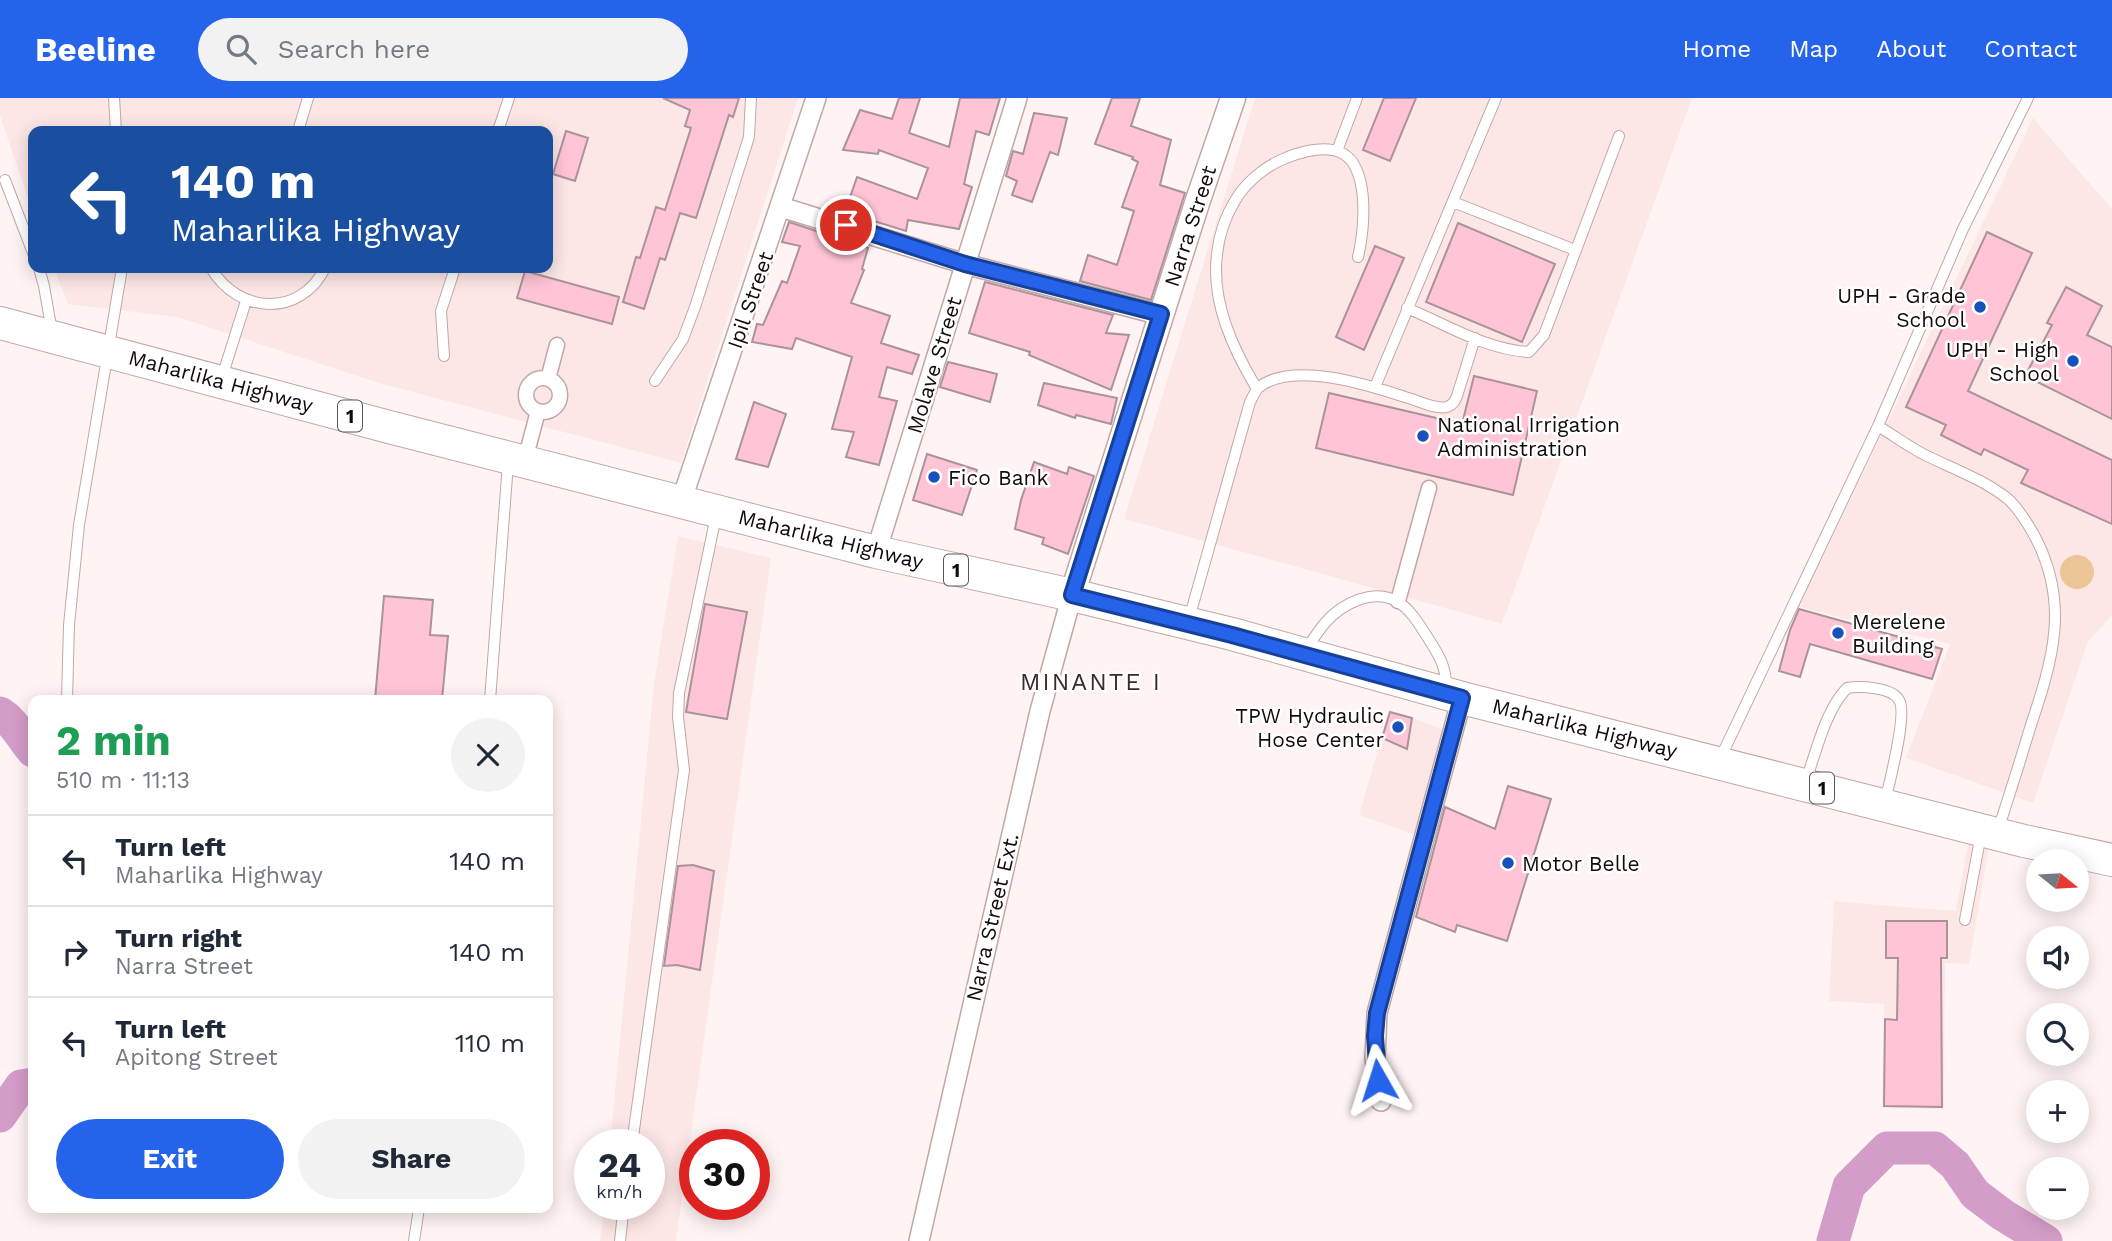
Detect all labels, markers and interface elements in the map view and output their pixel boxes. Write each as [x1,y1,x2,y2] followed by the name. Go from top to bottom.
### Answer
[198,18,688,81] search box
[35,30,156,69] text: Beeline
[222,30,260,68] icon: search
[278,34,430,64] text: Search here
[1683,35,1751,63] text: Home
[1789,35,1838,63] text: Map
[1876,35,1946,63] text: About
[1984,35,2077,63] text: Contact
[171,152,315,210] text: 140 m
[56,154,147,245] icon: left
[1159,162,1221,290] street label: Narra Street
[816,195,876,255] pin
[827,206,865,244] icon: arrive
[171,211,460,249] text: Maharlika Highway
[722,248,778,352] street label: Ipil Street
[1837,283,1967,332] place label: UPH - Grade School
[901,293,967,436] street label: Molave Street
[1972,299,1988,315] marker: UPH - Grade School
[1946,337,2060,386] place label: UPH - High School
[126,344,316,418] street label: Maharlika Highway
[2065,353,2081,369] marker: UPH - High School
[338,400,362,432] road number: 1
[1437,412,1620,461] place label: National Irrigation Administration
[1415,428,1431,444] marker: National Irrigation Administration
[948,465,1049,490] place label: Fico Bank
[926,469,942,485] marker: Fico Bank
[736,504,926,574] street label: Maharlika Highway
[944,555,968,586] road number: 1
[1852,609,1946,658] place label: Merelene Building
[1830,625,1846,641] marker: Merelene Building
[1020,668,1162,696] district label: MINANTE I
[1490,693,1680,763] street label: Maharlika Highway
[1235,703,1384,752] place label: TPW Hydraulic Hose Center
[56,716,171,765] text: 2 min
[451,718,525,792] button: close
[1390,719,1406,735] marker: TPW Hydraulic Hose Center
[56,767,190,794] text: 510 m · 11:13
[1810,772,1834,804] road number: 1
[960,830,1024,1004] street label: Narra Street Ext.
[115,832,226,862] text: Turn left
[56,842,94,880] icon: left
[449,846,525,876] text: 140 m
[2026,849,2090,912] north arrow
[2026,849,2089,1220] map controls
[1522,851,1640,876] place label: Motor Belle
[1500,855,1516,871] marker: Motor Belle
[115,862,323,889] text: Maharlika Highway
[115,923,242,953] text: Turn right
[2026,926,2089,989] button: sound
[56,933,94,971] icon: right
[449,937,525,967] text: 140 m
[115,953,253,980] text: Narra Street
[2026,1003,2089,1066] button: search
[115,1014,226,1044] text: Turn left
[56,1024,94,1062] icon: left
[455,1028,525,1058] text: 110 m
[1341,1043,1415,1117] position arrow
[115,1044,278,1071] text: Apitong Street
[2026,1080,2089,1143] button: +
[56,1119,284,1199] button: Exit
[298,1119,525,1199] button: Share
[679,1129,770,1220] speed limit sign: 30
[598,1144,641,1186] text: 24
[2026,1157,2089,1220] button: −
[596,1181,643,1202] text: km/h

